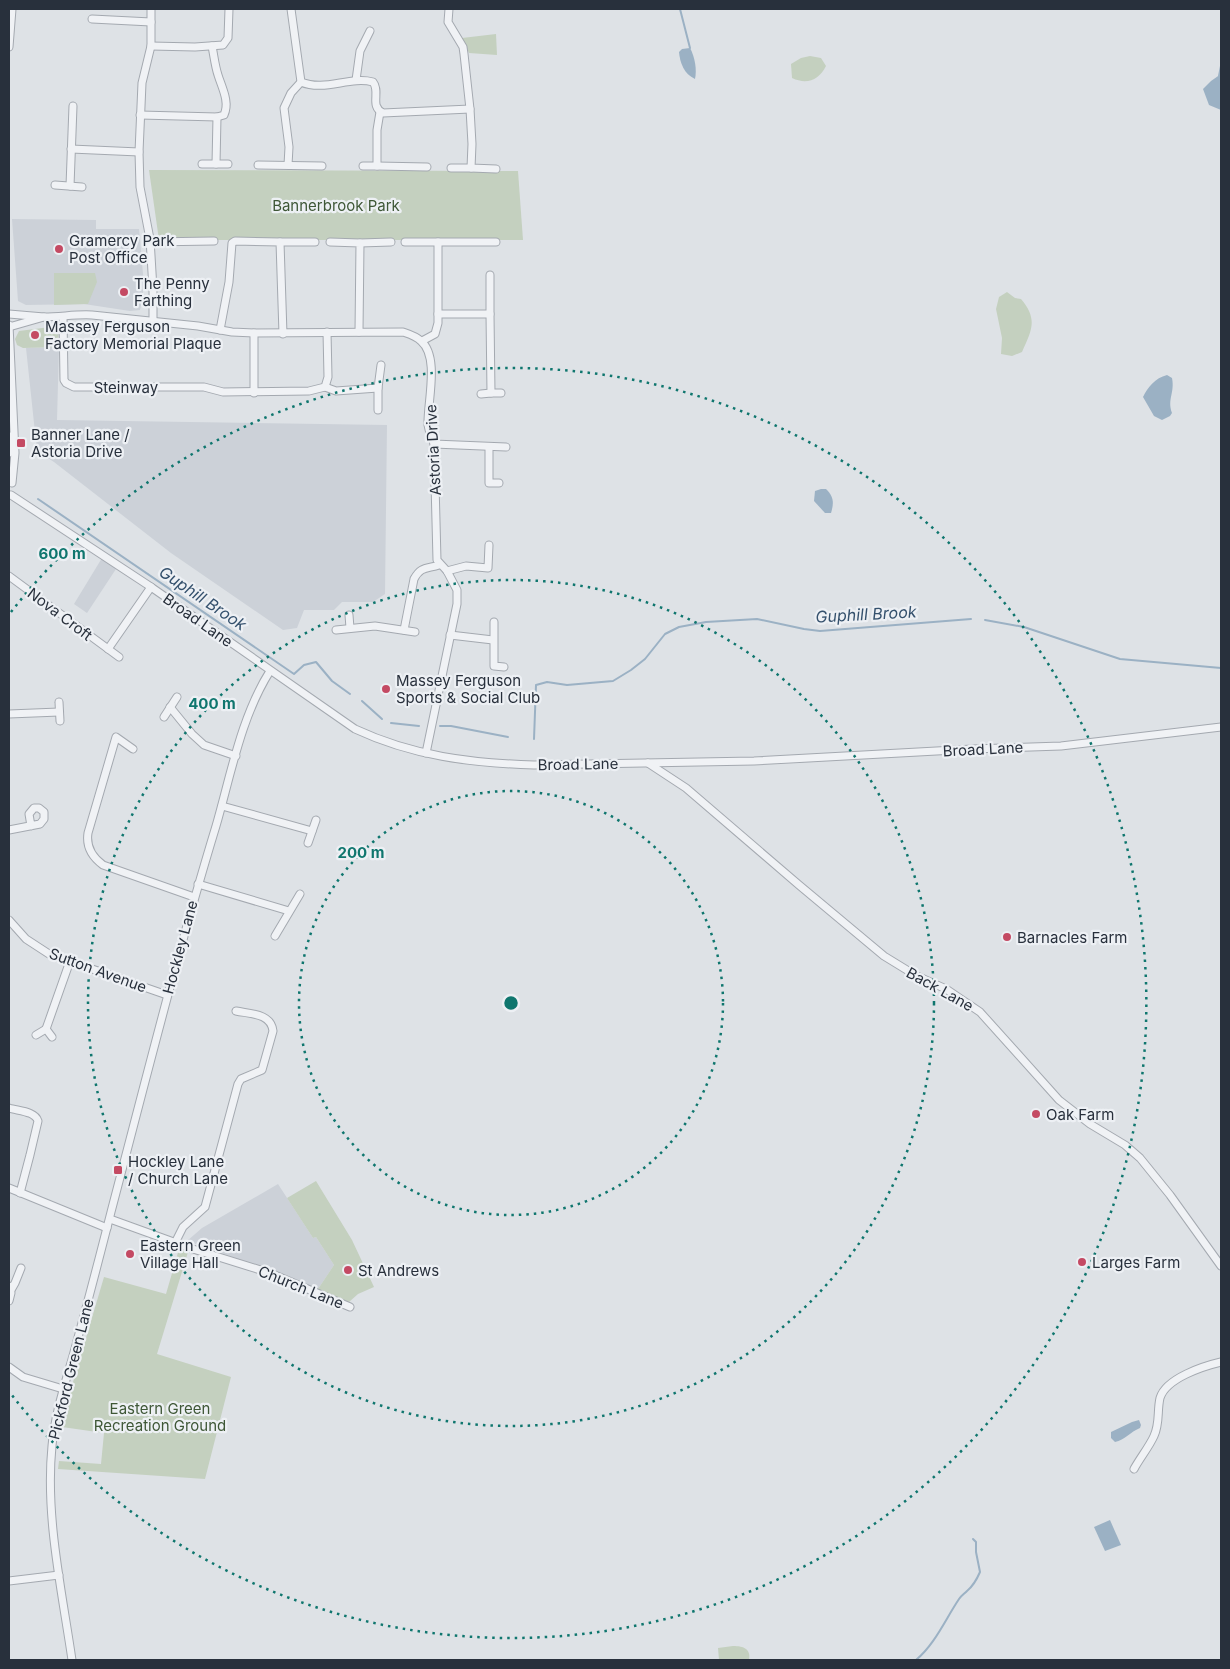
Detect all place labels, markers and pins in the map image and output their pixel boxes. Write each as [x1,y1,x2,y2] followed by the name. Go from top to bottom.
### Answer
[69,231,175,267] place label: Gramercy Park Post Office
[53,243,65,255] marker: Gramercy Park Post Office
[134,274,210,310] place label: The Penny Farthing
[118,286,130,298] marker: The Penny Farthing
[45,317,221,353] place label: Massey Ferguson Factory Memorial Plaque
[29,329,41,341] marker: Massey Ferguson Factory Memorial Plaque
[31,425,130,461] place label: Banner Lane / Astoria Drive
[15,437,27,449] marker: Banner Lane / Astoria Drive
[396,671,540,707] place label: Massey Ferguson Sports & Social Club
[380,683,392,695] marker: Massey Ferguson Sports & Social Club
[1017,928,1127,947] place label: Barnacles Farm
[1001,931,1013,943] marker: Barnacles Farm
[502,994,520,1012] centre of rings
[1046,1105,1114,1124] place label: Oak Farm
[1030,1108,1042,1120] marker: Oak Farm
[128,1152,228,1188] place label: Hockley Lane / Church Lane
[112,1164,124,1176] marker: Hockley Lane / Church Lane
[140,1236,241,1272] place label: Eastern Green Village Hall
[124,1248,136,1260] marker: Eastern Green Village Hall
[1092,1253,1180,1272] place label: Larges Farm
[1076,1256,1088,1268] marker: Larges Farm
[358,1261,439,1280] place label: St Andrews
[342,1264,354,1276] marker: St Andrews

